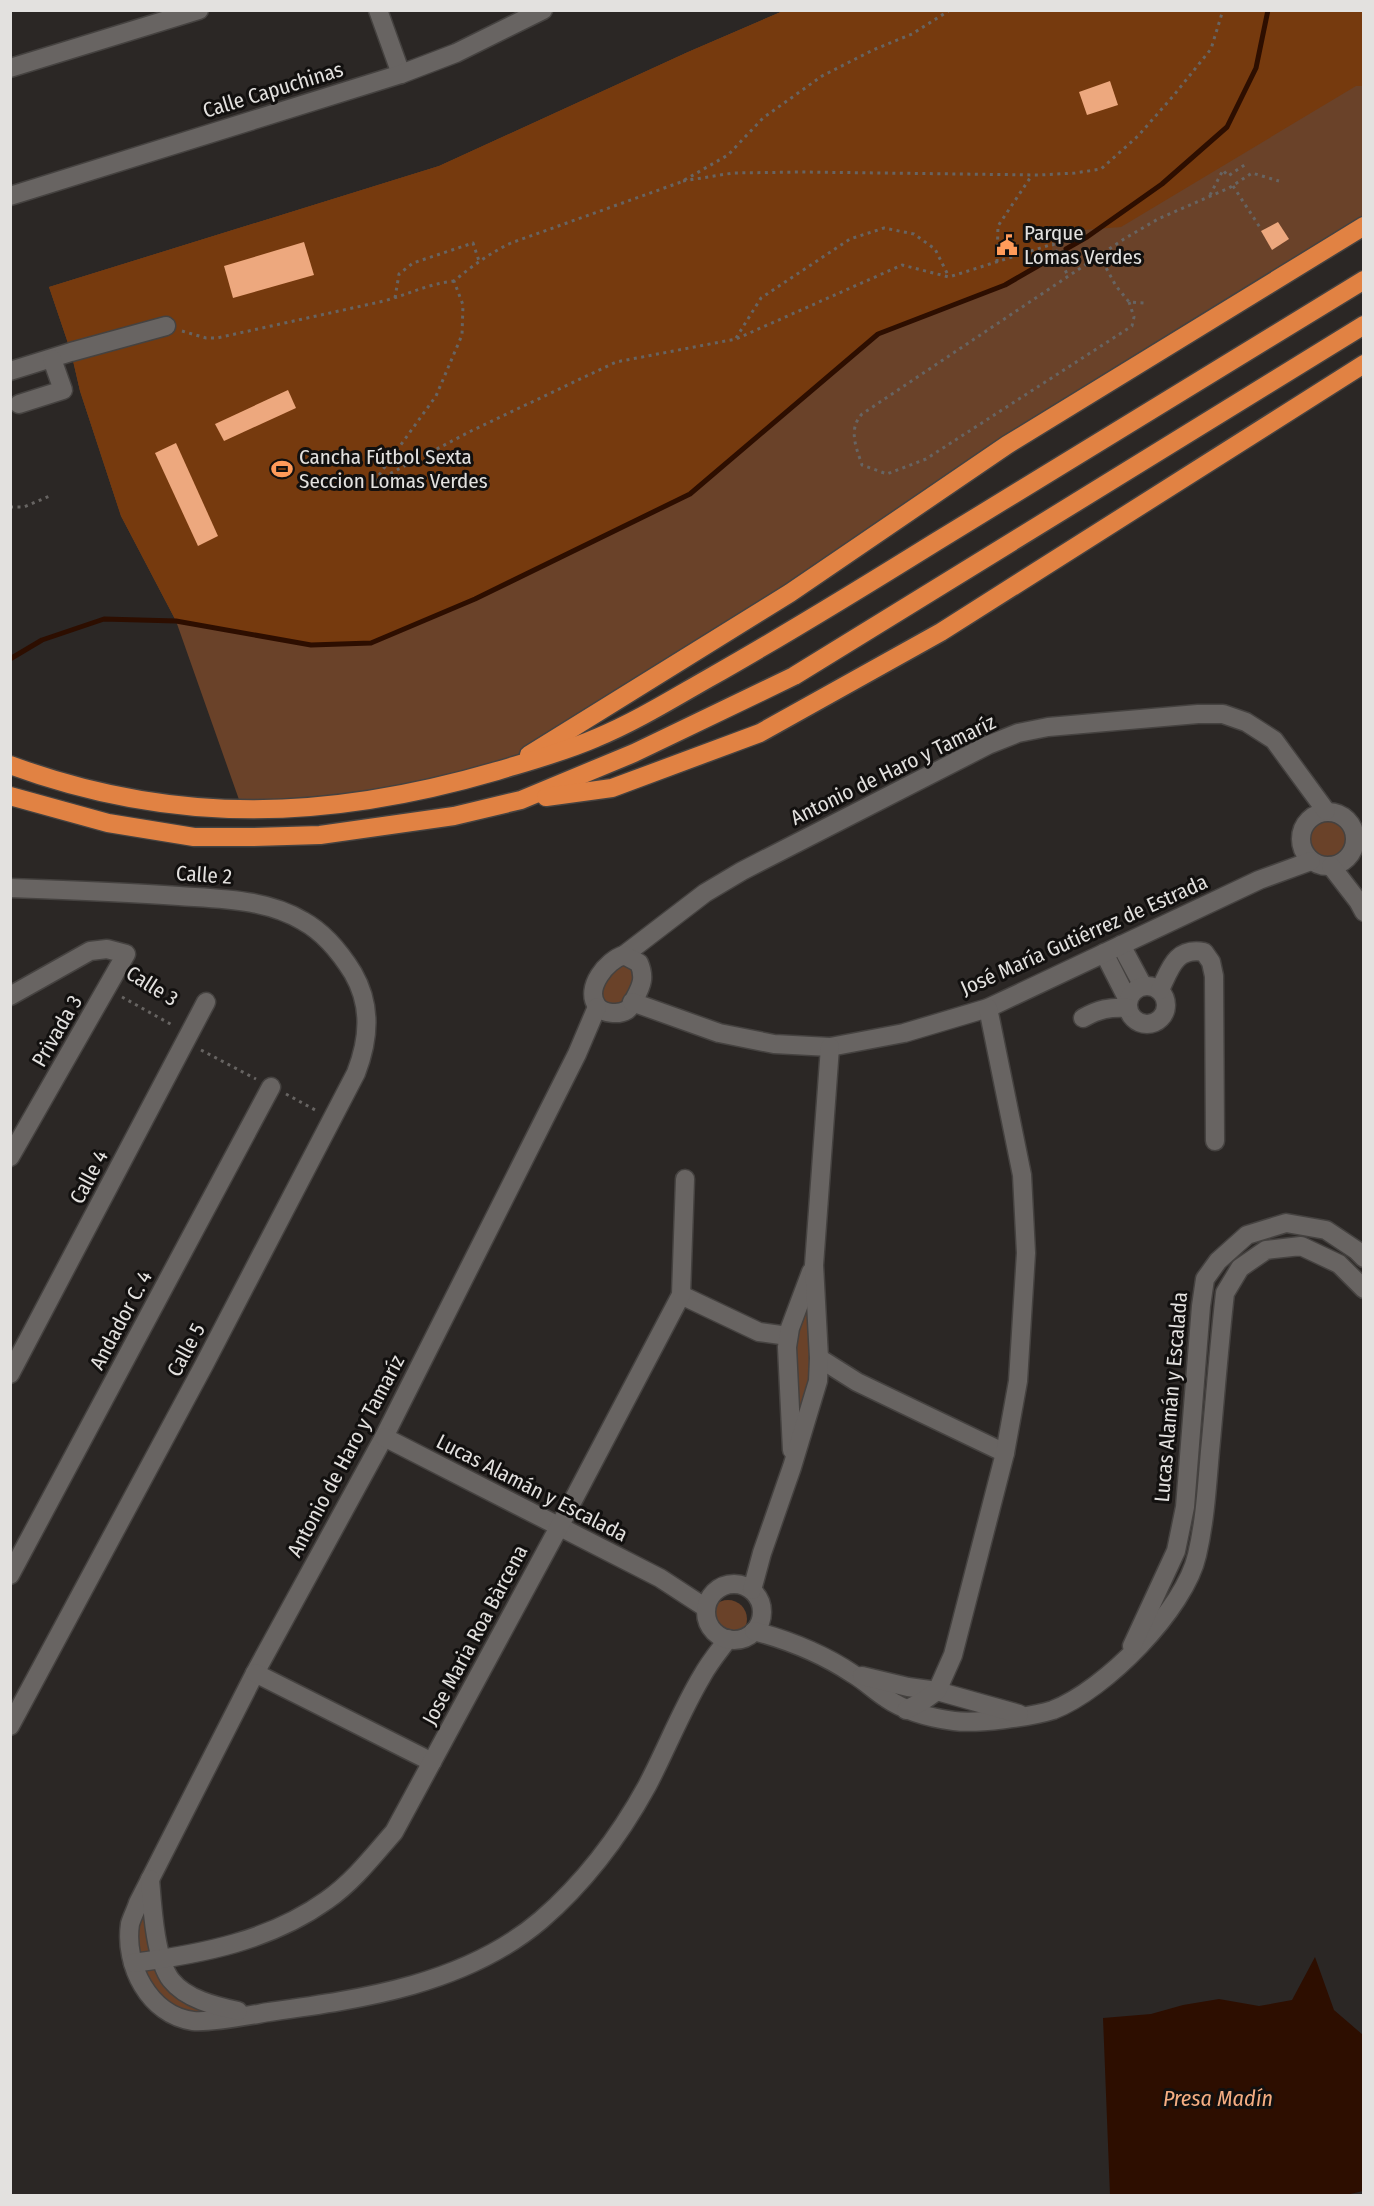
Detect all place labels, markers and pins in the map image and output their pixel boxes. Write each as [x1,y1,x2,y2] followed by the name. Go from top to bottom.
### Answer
[1024,220,1142,270] place label: Parque Lomas Verdes
[995,233,1019,257] public building icon: Parque Lomas Verdes
[299,444,488,494] place label: Cancha Fútbol Sexta Seccion Lomas Verdes
[270,457,294,481] sports icon: Cancha Fútbol Sexta Seccion Lomas Verdes

